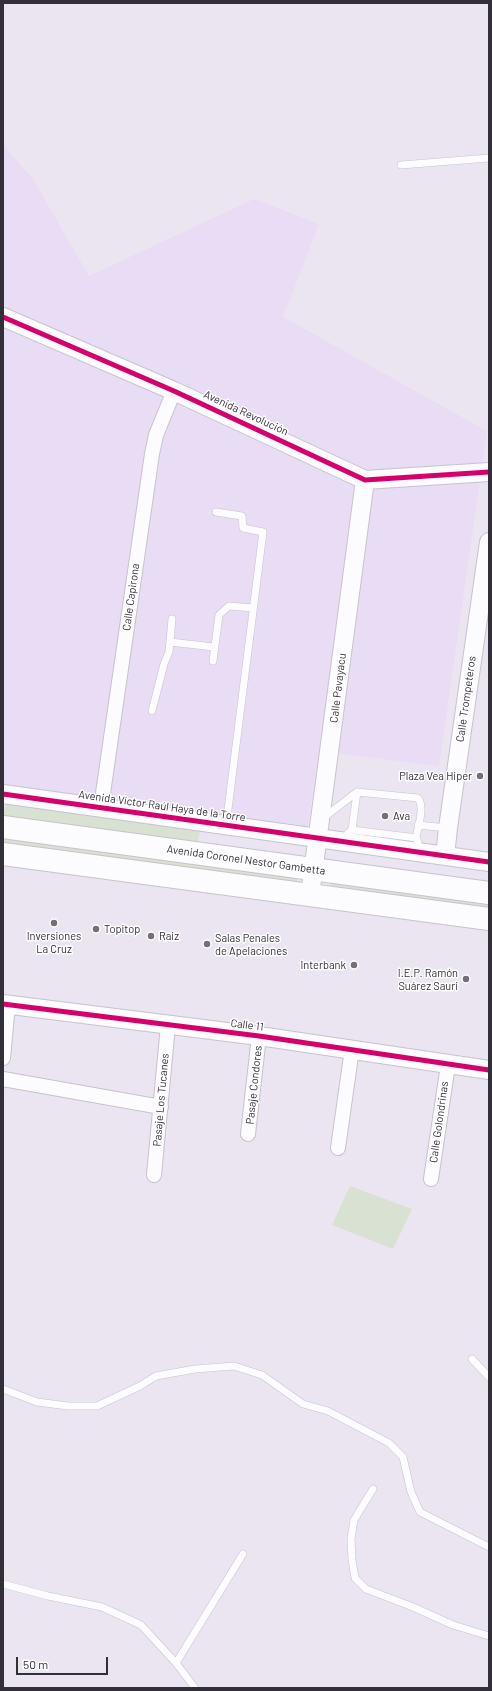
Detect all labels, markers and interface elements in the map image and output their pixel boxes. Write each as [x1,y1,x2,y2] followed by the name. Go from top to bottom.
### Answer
[201,388,291,438] street label: Avenida Revolución
[120,562,142,632] street label: Calle Capirona
[327,652,349,724] street label: Calle Pavayacu
[453,655,479,743] street label: Calle Trompeteros
[399,769,472,783] place label: Plaza Vea Hiper
[475,771,485,781] marker: Plaza Vea Hiper
[78,788,246,824] street label: Avenida Víctor Raúl Haya de la Torre
[393,809,410,823] place label: Ava
[380,811,390,821] marker: Ava
[166,842,326,878] street label: Avenida Coronel Nestor Gambetta
[49,918,59,928] marker: Inversiones La Cruz
[104,922,140,936] place label: Topitop
[91,924,101,934] marker: Topitop
[27,929,81,955] place label: Inversiones La Cruz
[159,929,179,943] place label: Raiz
[146,931,156,941] marker: Raiz
[215,931,287,957] place label: Salas Penales de Apelaciones
[202,939,212,949] marker: Salas Penales de Apelaciones
[300,958,346,972] place label: Interbank
[349,960,359,970] marker: Interbank
[398,966,458,992] place label: I.E.P. Ramón Suárez Sauri
[461,974,471,984] marker: I.E.P. Ramón Suárez Sauri
[230,1016,264,1034] street label: Calle 11
[243,1045,265,1125] street label: Pasaje Condores
[150,1053,172,1147] street label: Pasaje Los Tucanes
[427,1080,451,1164] street label: Calle Golondrinas
[18,1649,110,1675] scale bar
[23,1657,48,1671] text: 50 m

